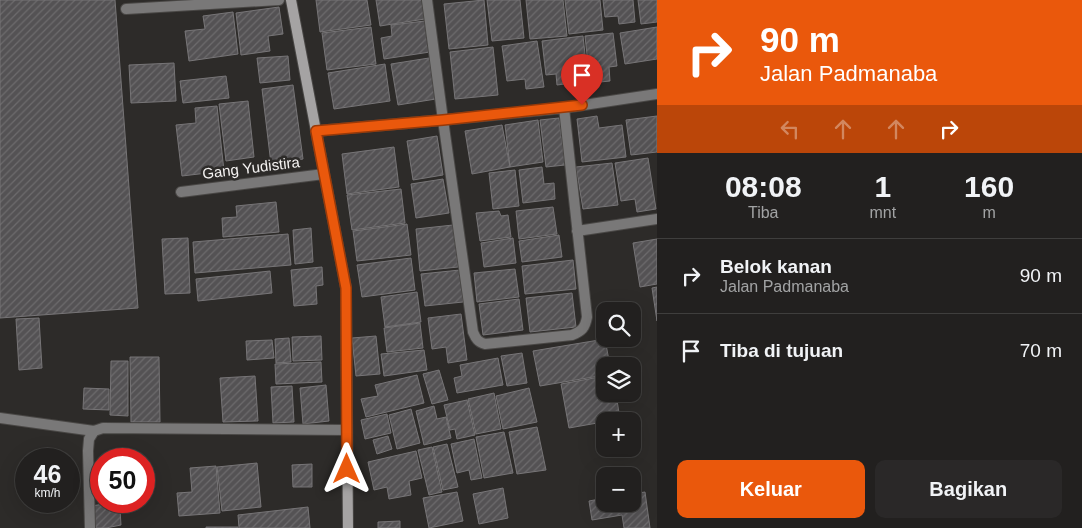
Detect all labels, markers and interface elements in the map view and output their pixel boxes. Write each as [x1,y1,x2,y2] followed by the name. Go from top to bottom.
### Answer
[677,20,742,85] icon: right
[760,20,840,59] text: 90 m
[561,54,603,105] pin
[568,61,596,89] icon: arrive
[760,61,937,86] text: Jalan Padmanaba
[776,115,804,143] icon: left
[829,115,857,143] icon: ahead
[882,115,910,143] icon: ahead
[935,115,963,143] icon: right
[201,153,301,182] street label: Gang Yudistira
[725,170,802,203] text: 08:08
[874,170,891,203] text: 1
[964,170,1014,203] text: 160
[748,204,779,221] text: Tiba
[869,204,896,221] text: mnt
[982,204,996,221] text: m
[720,256,832,277] text: Belok kanan
[677,262,705,290] icon: right
[1020,265,1062,286] text: 90 m
[720,278,849,295] text: Jalan Padmanaba
[596,302,641,512] map controls
[596,302,641,347] button: search
[677,337,705,365] icon: arrive
[720,340,843,361] text: Tiba di tujuan
[1020,340,1062,361] text: 70 m
[596,357,641,402] button: layers
[596,412,641,457] button: +
[320,442,372,494] position arrow
[90,448,155,513] speed limit sign: 50
[34,460,61,488] text: 46
[677,460,865,518] button: Keluar
[875,460,1062,518] button: Bagikan
[596,467,641,512] button: −
[34,486,61,500] text: km/h

